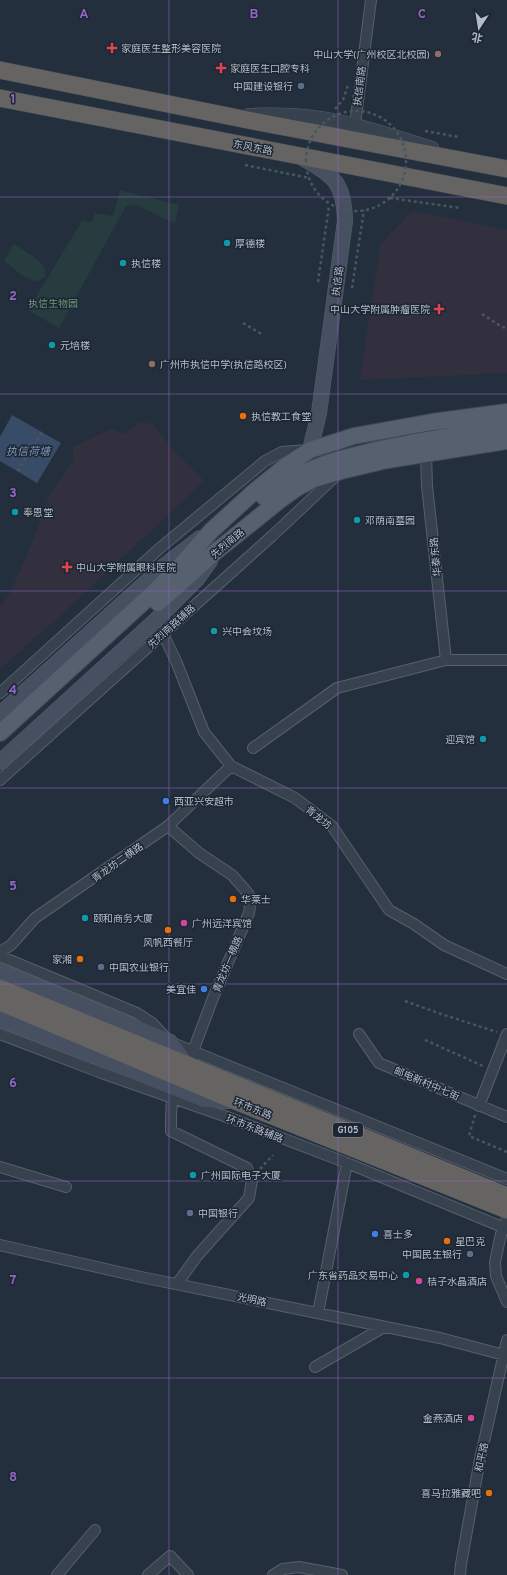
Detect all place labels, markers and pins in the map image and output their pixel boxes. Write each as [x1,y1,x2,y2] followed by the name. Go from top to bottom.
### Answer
[106,42,118,54] marker: 家庭医生整形美容医院
[121,43,221,56] place label: 家庭医生整形美容医院
[313,49,430,62] place label: 中山大学(广州校区北校园)
[433,49,443,59] marker: 中山大学(广州校区北校园)
[215,62,227,74] marker: 家庭医生口腔专科
[230,63,310,76] place label: 家庭医生口腔专科
[233,81,293,94] place label: 中国建设银行
[296,81,306,91] marker: 中国建设银行
[222,238,232,248] marker: 厚德楼
[235,238,265,251] place label: 厚德楼
[118,258,128,268] marker: 执信楼
[131,258,161,271] place label: 执信楼
[433,303,445,315] marker: 中山大学附属肿瘤医院
[330,304,430,317] place label: 中山大学附属肿瘤医院
[47,340,57,350] marker: 元培楼
[60,340,90,353] place label: 元培楼
[147,359,157,369] marker: 广州市执信中学(执信路校区)
[160,359,287,372] place label: 广州市执信中学(执信路校区)
[238,411,248,421] marker: 执信教工食堂
[251,411,311,424] place label: 执信教工食堂
[10,507,20,517] marker: 奉恩堂
[23,507,53,520] place label: 奉恩堂
[352,515,362,525] marker: 邓荫南墓园
[365,515,415,528] place label: 邓荫南墓园
[61,561,73,573] marker: 中山大学附属眼科医院
[76,562,176,575] place label: 中山大学附属眼科医院
[209,626,219,636] marker: 兴中会坟场
[222,626,272,639] place label: 兴中会坟场
[445,734,475,747] place label: 迎宾馆
[478,734,488,744] marker: 迎宾馆
[161,796,171,806] marker: 西亚兴安超市
[174,796,234,809] place label: 西亚兴安超市
[228,894,238,904] marker: 华莱士
[241,894,271,907] place label: 华莱士
[80,913,90,923] marker: 颐和商务大厦
[93,913,153,926] place label: 颐和商务大厦
[179,918,189,928] marker: 广州远洋宾馆
[192,918,252,931] place label: 广州远洋宾馆
[163,925,173,935] marker: 风帆西餐厅
[143,937,193,950] place label: 风帆西餐厅
[52,954,72,967] place label: 家湘
[75,954,85,964] marker: 家湘
[96,962,106,972] marker: 中国农业银行
[109,962,169,975] place label: 中国农业银行
[166,984,196,997] place label: 美宜佳
[199,984,209,994] marker: 美宜佳
[188,1170,198,1180] marker: 广州国际电子大厦
[201,1170,281,1183] place label: 广州国际电子大厦
[185,1208,195,1218] marker: 中国银行
[198,1208,238,1221] place label: 中国银行
[370,1229,380,1239] marker: 喜士多
[383,1229,413,1242] place label: 喜士多
[442,1236,452,1246] marker: 星巴克
[455,1236,485,1249] place label: 星巴克
[402,1249,462,1262] place label: 中国民生银行
[465,1249,475,1259] marker: 中国民生银行
[308,1270,398,1283] place label: 广东省药品交易中心
[401,1270,411,1280] marker: 广东省药品交易中心
[414,1276,424,1286] marker: 桔子水晶酒店
[427,1276,487,1289] place label: 桔子水晶酒店
[423,1413,463,1426] place label: 金燕酒店
[466,1413,476,1423] marker: 金燕酒店
[421,1488,481,1501] place label: 喜马拉雅藏吧
[484,1488,494,1498] marker: 喜马拉雅藏吧

